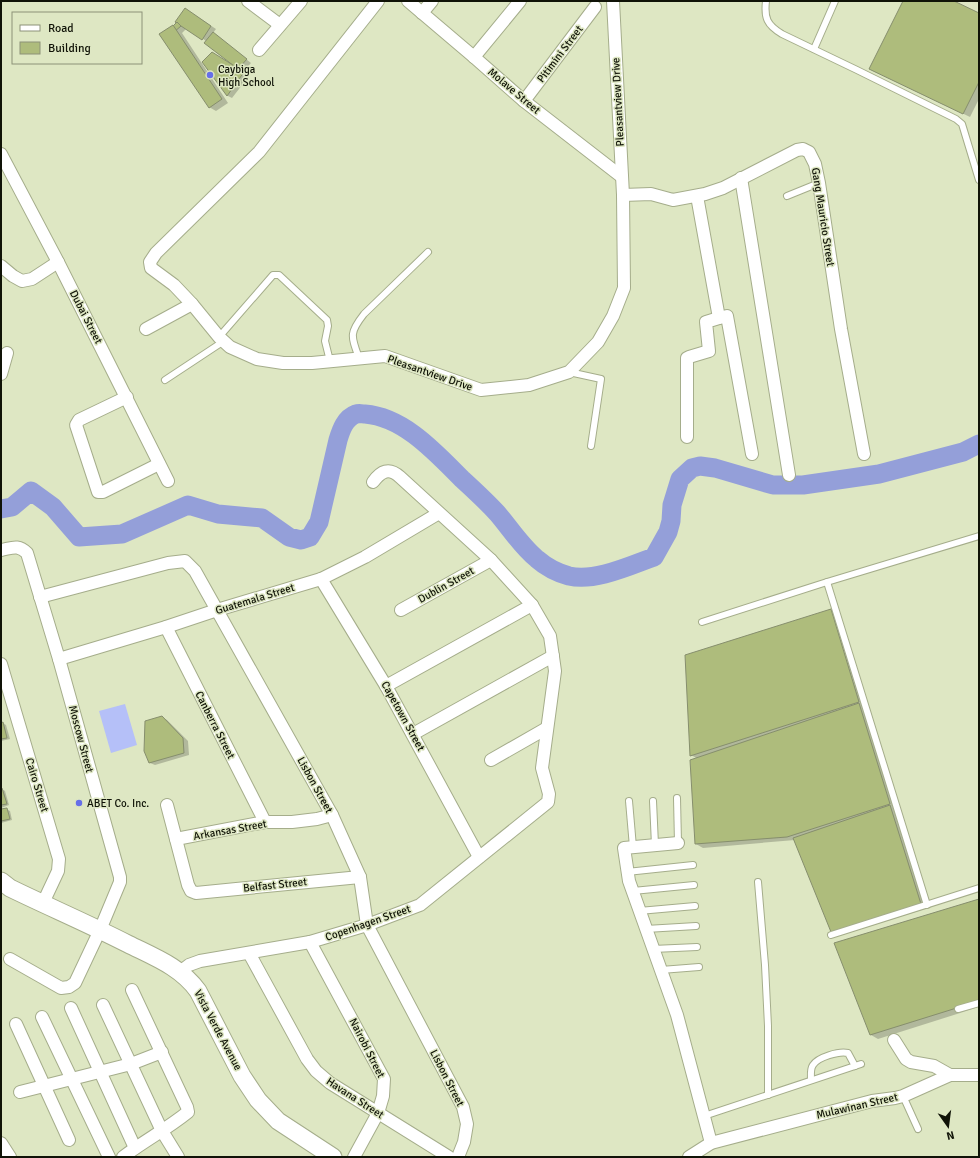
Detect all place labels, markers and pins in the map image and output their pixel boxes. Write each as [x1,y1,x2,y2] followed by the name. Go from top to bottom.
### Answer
[218,63,275,89] place label: Caybiga High School
[205,70,215,80] marker: Caybiga High School
[87,797,149,810] place label: ABET Co. Inc.
[74,798,84,808] marker: ABET Co. Inc.

